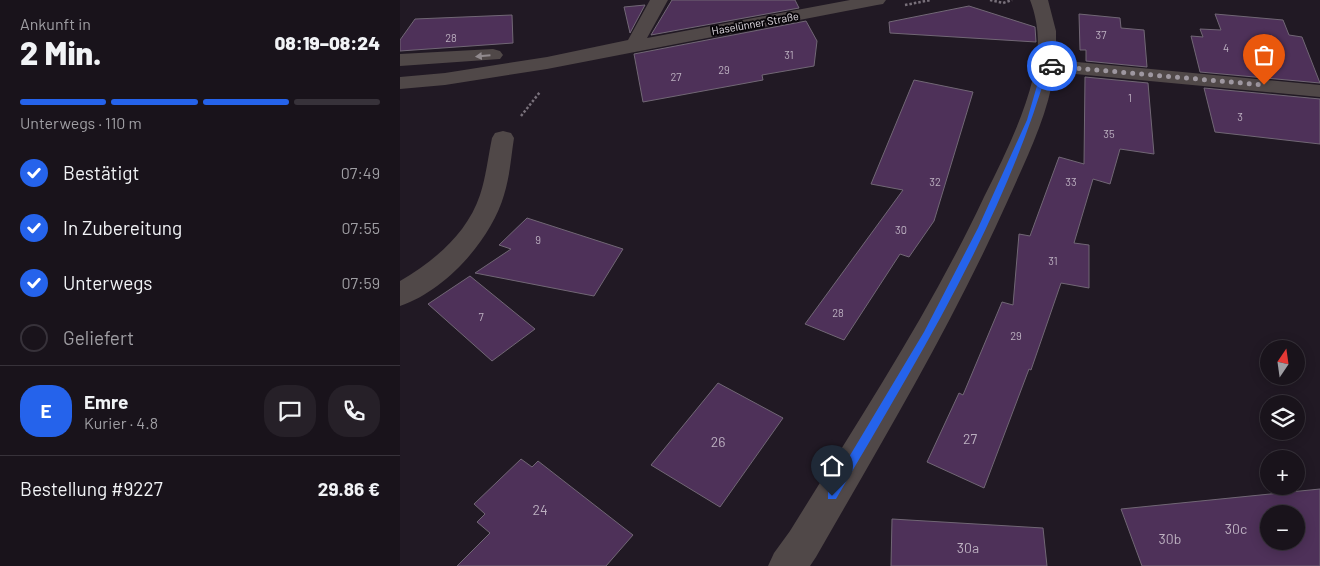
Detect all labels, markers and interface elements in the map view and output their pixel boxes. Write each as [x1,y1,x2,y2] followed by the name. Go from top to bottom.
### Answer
[710,9,800,37] street label: Haselünner Straße
[20,14,91,33] text: Ankunft in
[1096,28,1106,41] house number: 37
[274,31,380,54] text: 08:19–08:24
[445,31,457,44] house number: 28
[20,33,102,71] text: 2 Min.
[1243,34,1285,85] pin
[1027,41,1077,91] courier
[1223,41,1229,54] house number: 4
[1250,41,1278,69] icon: bag
[784,48,794,61] house number: 31
[475,52,491,60] one-way arrow
[1038,52,1066,80] icon: car
[718,63,730,76] house number: 29
[670,70,682,83] house number: 27
[1128,91,1132,104] house number: 1
[1237,110,1243,123] house number: 3
[20,113,142,132] text: Unterwegs · 110 m
[1103,127,1115,140] house number: 35
[20,159,48,187] icon: check
[63,161,139,184] text: Bestätigt
[341,163,380,182] text: 07:49
[929,175,941,188] house number: 32
[1065,175,1077,188] house number: 33
[20,214,48,242] icon: check
[63,216,182,239] text: In Zubereitung
[342,218,380,237] text: 07:55
[895,223,907,236] house number: 30
[535,233,541,246] house number: 9
[1048,254,1058,267] house number: 31
[20,269,48,297] icon: check
[63,271,152,294] text: Unterwegs
[341,273,380,292] text: 07:59
[832,306,844,319] house number: 28
[478,310,484,323] house number: 7
[63,326,134,349] text: Geliefert
[1010,329,1022,342] house number: 29
[1260,340,1305,385] north arrow
[1260,340,1305,550] map controls
[264,385,316,437] button: chat
[328,385,380,437] button: phone
[84,390,128,413] text: Emre
[1260,395,1305,440] button: layers
[40,399,52,422] text: E
[84,413,158,432] text: Kurier · 4.8
[963,430,977,447] house number: 27
[711,433,725,450] house number: 26
[811,445,853,496] pin
[1260,450,1305,495] button: +
[818,452,846,480] icon: home
[20,477,163,500] text: Bestellung #9227
[318,477,380,500] text: 29.86 €
[532,501,548,518] house number: 24
[1260,505,1305,550] button: −
[1225,520,1247,537] house number: 30c
[1159,530,1181,547] house number: 30b
[957,539,979,556] house number: 30a

